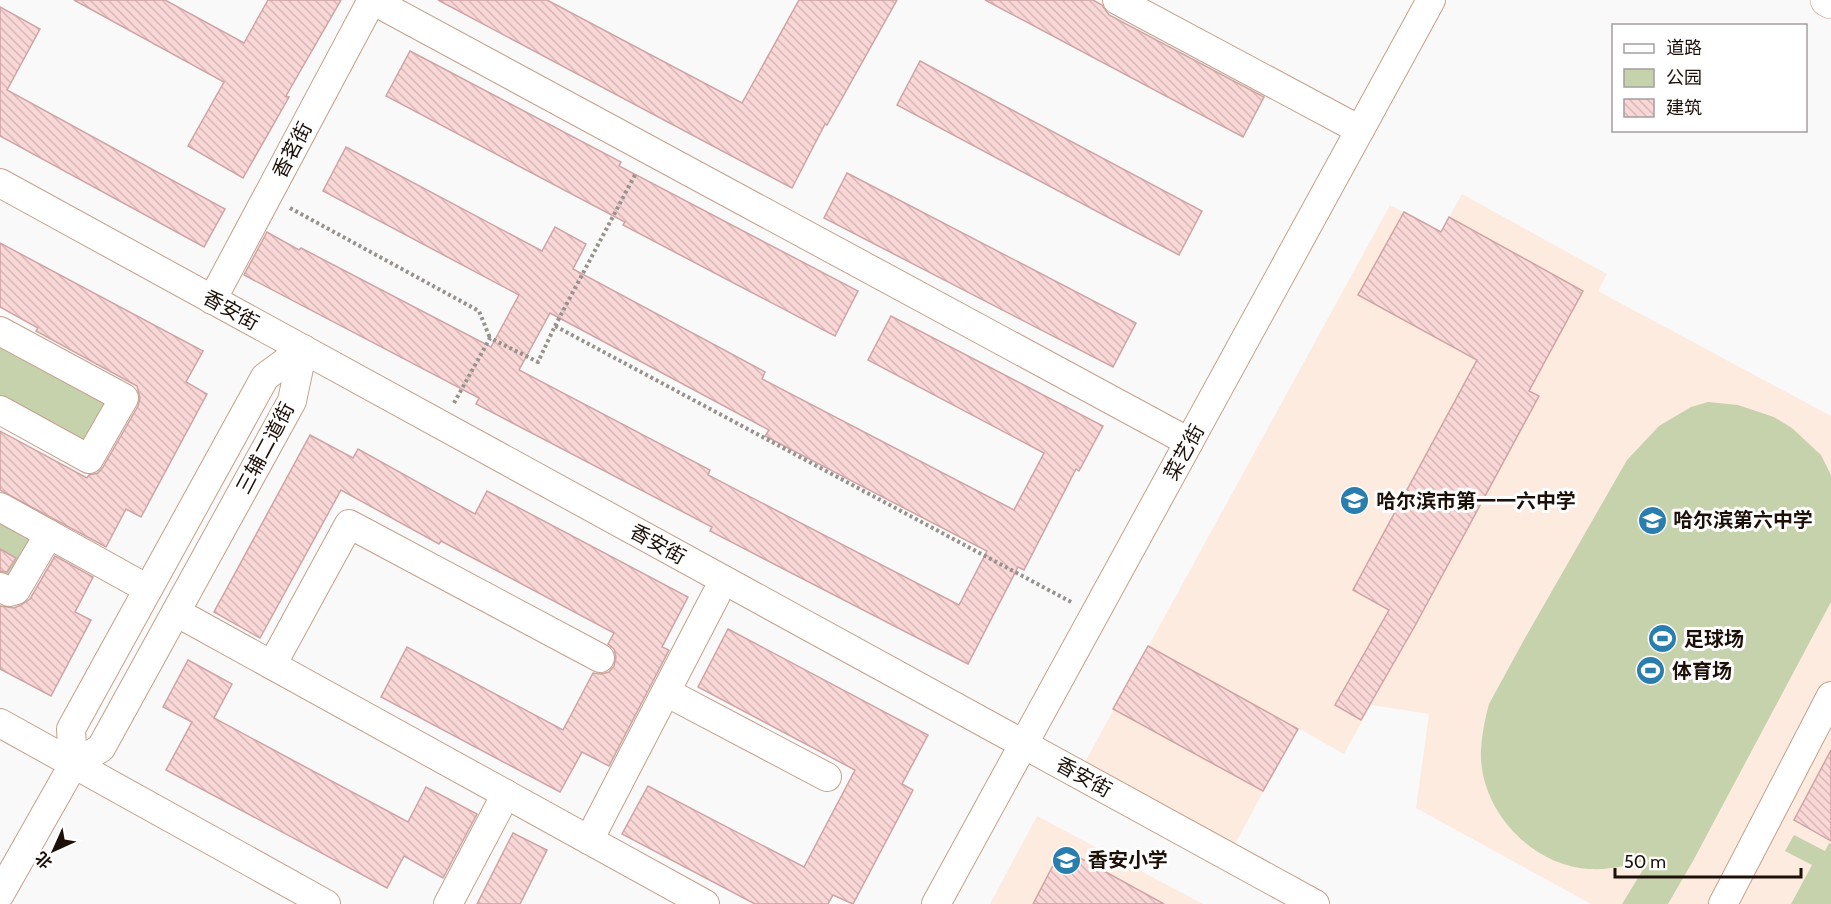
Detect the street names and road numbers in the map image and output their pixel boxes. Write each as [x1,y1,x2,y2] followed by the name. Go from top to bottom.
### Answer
[267,118,317,182] street label: 香茗街
[199,285,263,335] street label: 香安街
[231,398,299,498] street label: 三辅二道街
[1159,420,1209,484] street label: 菜艺街
[626,519,690,569] street label: 香安街
[1052,752,1116,802] street label: 香安街

